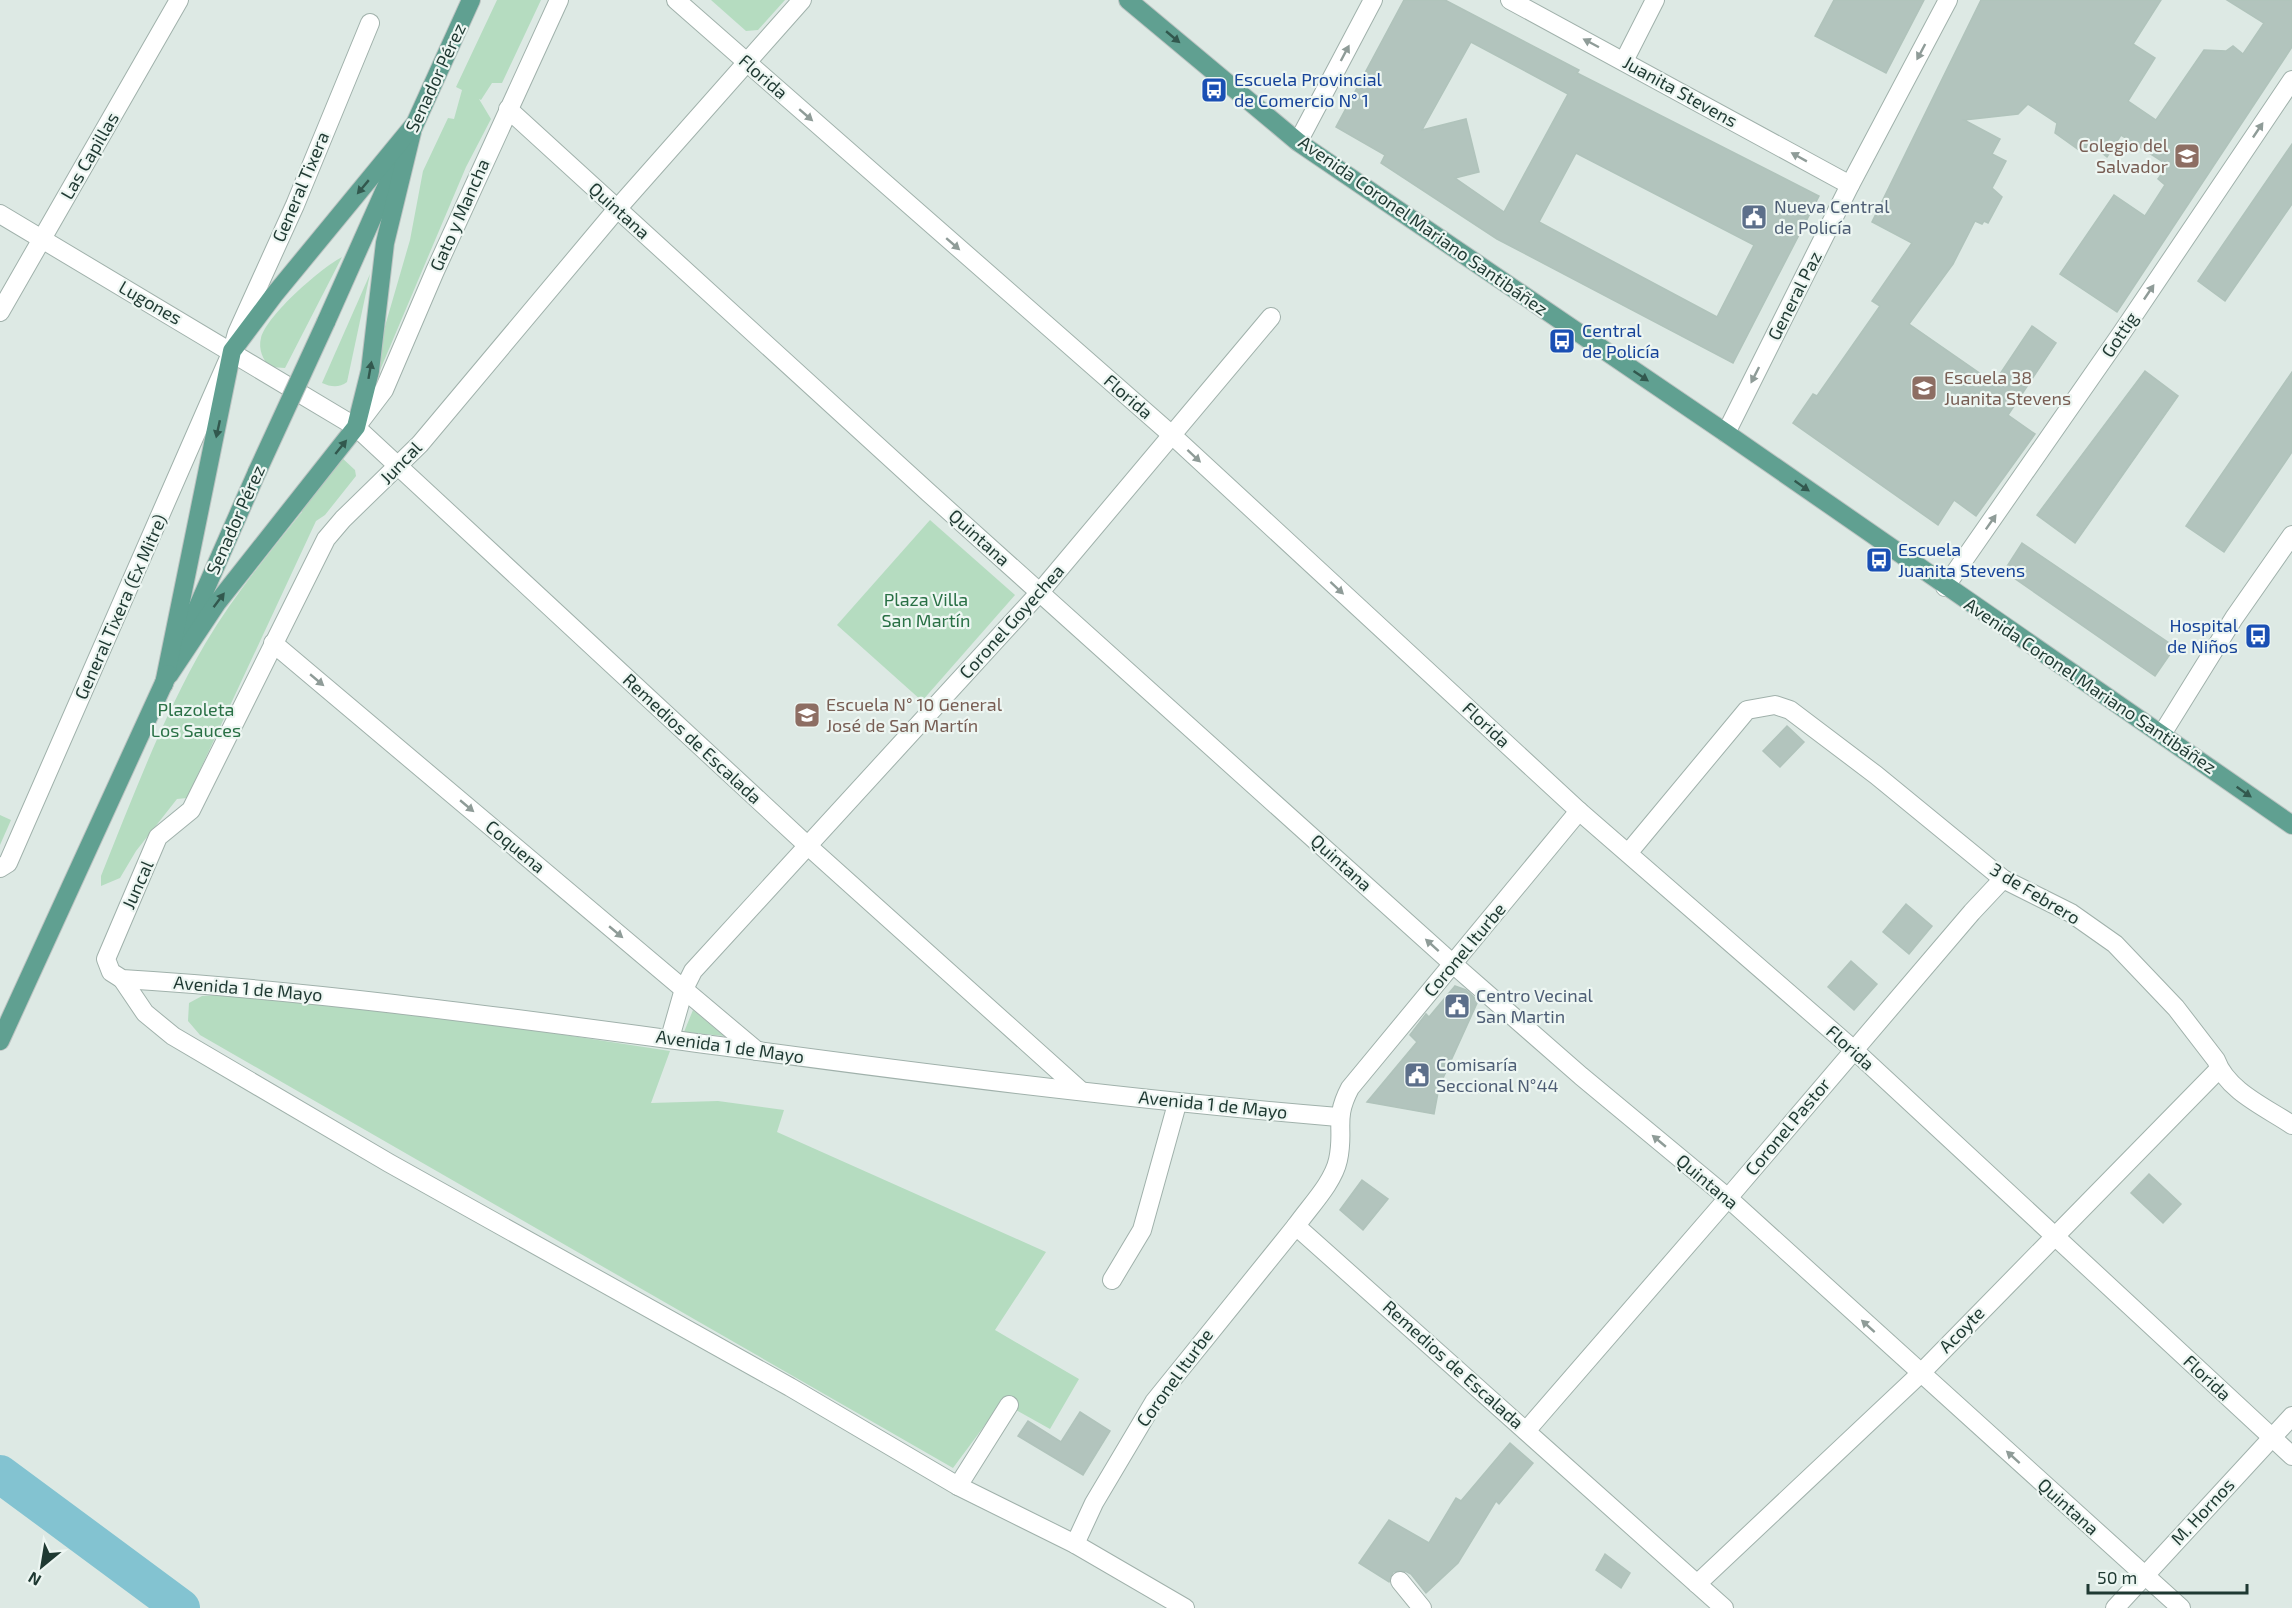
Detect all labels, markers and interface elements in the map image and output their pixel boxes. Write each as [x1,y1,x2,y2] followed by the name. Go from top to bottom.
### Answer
[400,20,470,135] street label: Senador Pérez
[1165,31,1181,44] one-way arrow
[1582,38,1599,48] one-way arrow
[1916,43,1926,60] one-way arrow
[1340,44,1350,61] one-way arrow
[735,49,792,103] street label: Florida
[1620,51,1741,132] street label: Juanita Stevens
[1234,68,1383,111] place label: Escuela Provincial de Comercio N° 1
[1199,75,1229,105] bus stop icon: Escuela Provincial de Comercio N° 1
[55,108,123,203] street label: Las Capillas
[798,108,813,121] one-way arrow
[2252,122,2263,138] one-way arrow
[267,128,333,245] street label: General Tixera
[1295,130,1552,320] street label: Avenida Coronel Mariano Santibáñez
[2078,134,2169,177] place label: Colegio del Salvador
[2172,141,2202,171] school or university icon: Colegio del Salvador
[1790,152,1807,162] one-way arrow
[425,155,494,274] street label: Gato y Mancha
[585,177,655,243] street label: Quintana
[356,179,369,195] one-way arrow
[1774,195,1890,238] place label: Nueva Central de Policía
[1739,202,1769,232] public building icon: Nueva Central de Policía
[945,237,961,250] one-way arrow
[1762,247,1826,344] street label: General Paz
[115,275,186,329] street label: Lugones
[2143,284,2154,300] one-way arrow
[2096,308,2142,361] street label: Gottig
[1582,319,1660,362] place label: Central de Policía
[1547,326,1577,356] bus stop icon: Central de Policía
[365,361,374,380] one-way arrow
[1750,366,1760,383] one-way arrow
[1944,366,2071,409] place label: Escuela 38 Juanita Stevens
[1100,369,1157,423] street label: Florida
[1633,370,1649,382] one-way arrow
[1909,373,1939,403] school or university icon: Escuela 38 Juanita Stevens
[213,420,222,439] one-way arrow
[375,436,426,488] street label: Juncal
[334,439,347,455] one-way arrow
[1186,449,1201,463] one-way arrow
[201,461,269,578] street label: Senador Pérez
[1794,480,1810,492] one-way arrow
[945,504,1015,570] street label: Quintana
[69,511,171,703] street label: General Tixera (Ex Mitre)
[1985,514,1997,530] one-way arrow
[1898,538,2025,581] place label: Escuela Juanita Stevens
[1864,545,1894,575] bus stop icon: Escuela Juanita Stevens
[954,560,1068,683] street label: Coronel Goyechea
[1329,581,1344,594] one-way arrow
[881,588,971,631] park label: Plaza Villa San Martín
[213,592,226,608] one-way arrow
[1960,592,2221,778] street label: Avenida Coronel Mariano Santibáñez
[2167,614,2239,657] place label: Hospital de Niños
[2243,621,2273,651] bus stop icon: Hospital de Niños
[619,668,767,808] street label: Remedios de Escalada
[309,674,325,687] one-way arrow
[826,693,1003,736] place label: Escuela N° 10 General José de San Martín
[1458,697,1515,752] street label: Florida
[151,698,241,741] park label: Plazoleta Los Sauces
[792,700,822,730] school or university icon: Escuela N° 10 General José de San Martín
[2236,786,2252,798] one-way arrow
[459,799,474,812] one-way arrow
[481,815,550,877] street label: Coquena
[1307,829,1377,895] street label: Quintana
[117,856,158,912] street label: Juncal
[1986,858,2085,929] street label: 3 de Febrero
[1419,898,1510,1001] street label: Coronel Iturbe
[608,925,624,938] one-way arrow
[1425,939,1440,952] one-way arrow
[173,971,324,1005] street label: Avenida 1 de Mayo
[1476,984,1594,1027] place label: Centro Vecinal San Martin
[1442,991,1472,1021] public building icon: Centro Vecinal San Martin
[1822,1020,1879,1075] street label: Florida
[655,1025,806,1067] street label: Avenida 1 de Mayo
[1436,1053,1559,1096] place label: Comisaría Seccional N°44
[1402,1060,1432,1090] public building icon: Comisaría Seccional N°44
[1740,1073,1834,1180] street label: Coronel Pastor
[1138,1085,1289,1123] street label: Avenida 1 de Mayo
[1652,1135,1667,1148] one-way arrow
[1672,1149,1743,1214] street label: Quintana
[1379,1295,1529,1433] street label: Remedios de Escalada
[1934,1302,1989,1357] street label: Acoyte
[1861,1320,1876,1333] one-way arrow
[1131,1324,1217,1431] street label: Coronel Iturbe
[2179,1350,2236,1405] street label: Florida
[2006,1451,2021,1464] one-way arrow
[2034,1473,2104,1539] street label: Quintana
[2166,1473,2239,1549] street label: M. Hornos
[12,1536,72,1596] north arrow
[2088,1557,2247,1595] scale bar
[2097,1566,2137,1588] text: 50 m
[24,1568,44,1591] text: N

